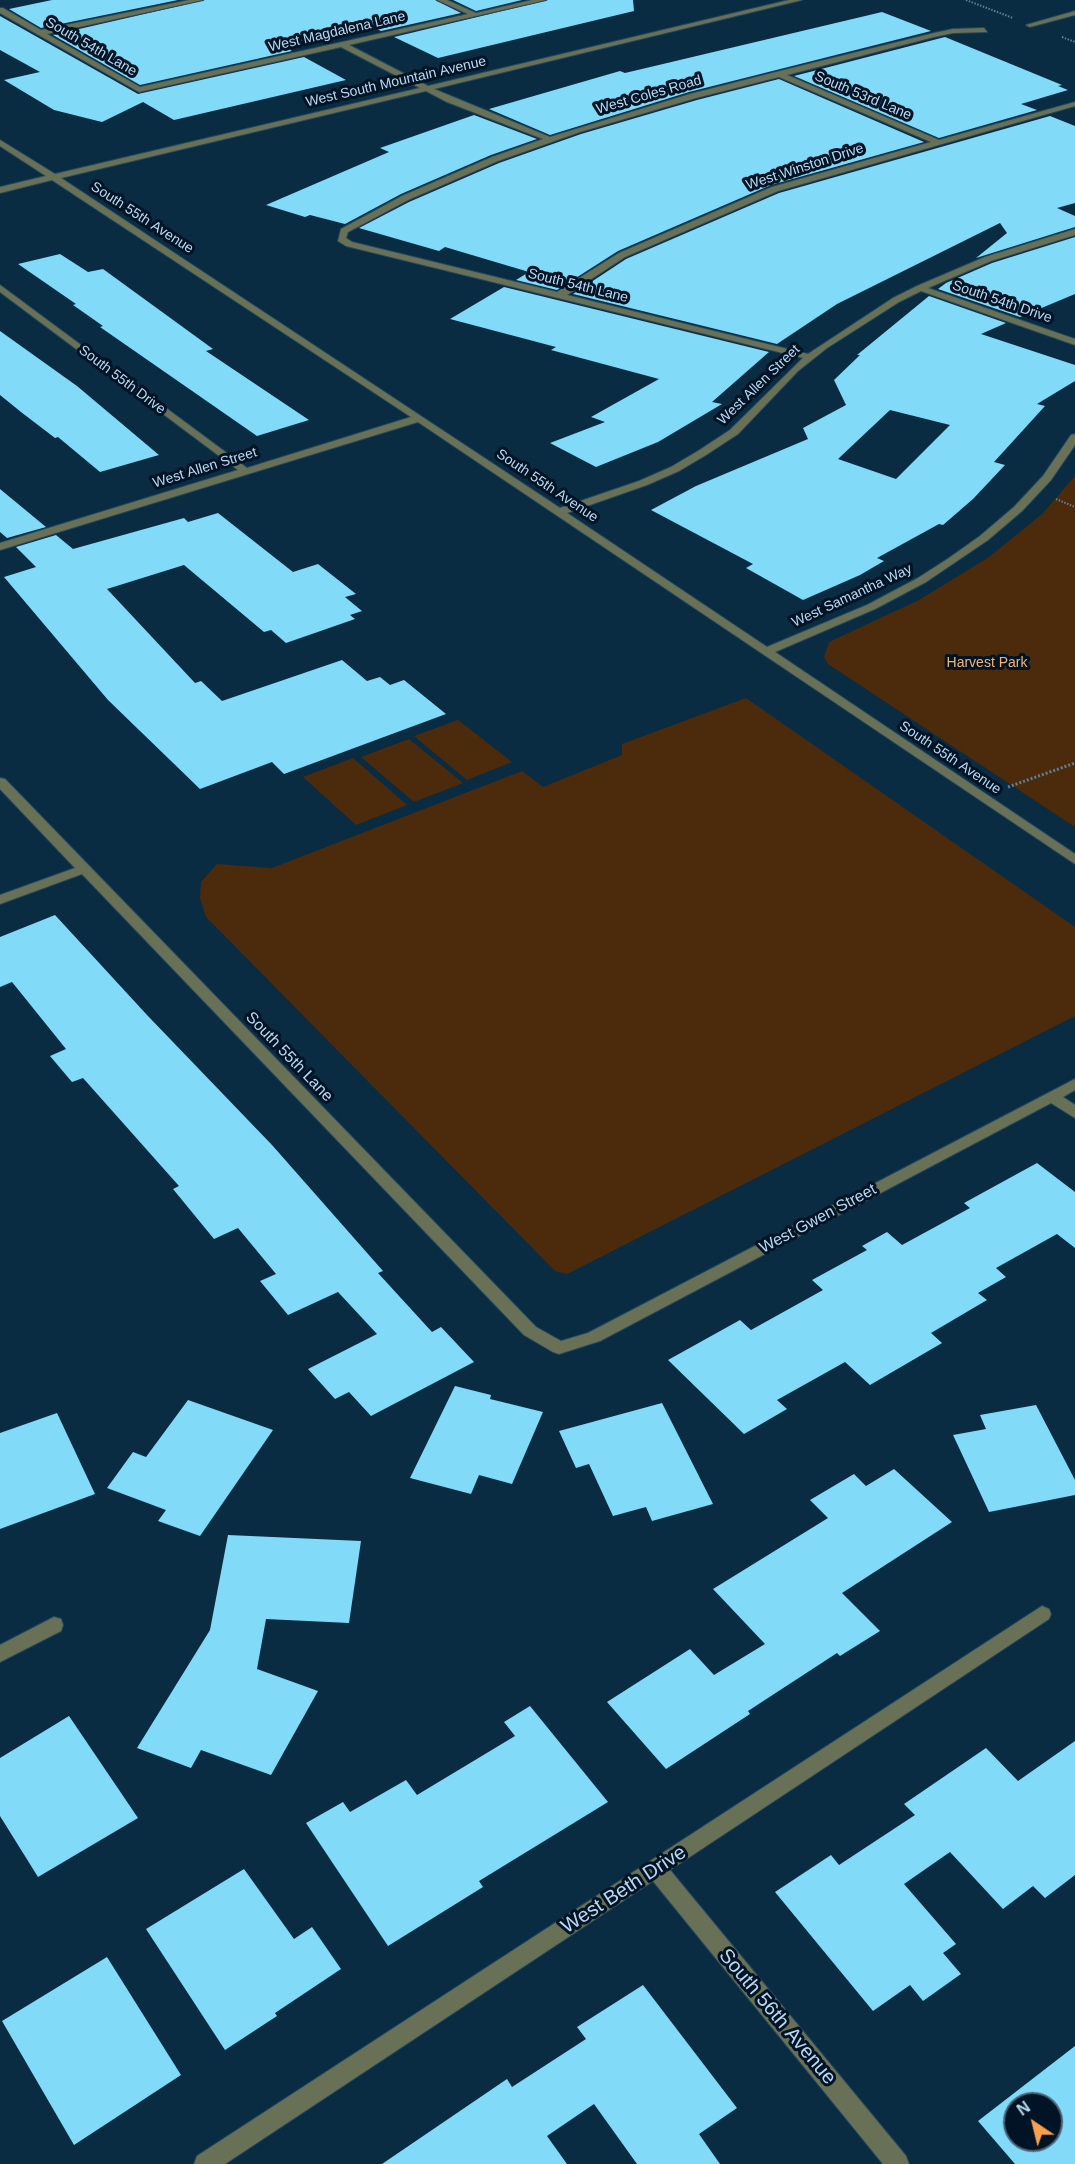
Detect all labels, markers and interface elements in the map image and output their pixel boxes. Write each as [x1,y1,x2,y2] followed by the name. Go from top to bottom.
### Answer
[267,8,407,56] street label: West Magdalena Lane
[42,14,140,80] street label: South 54th Lane
[304,53,488,111] street label: West South Mountain Avenue
[812,68,914,124] street label: South 53rd Lane
[594,72,704,118] street label: West Coles Road
[744,140,866,194] street label: West Winston Drive
[88,179,196,257] street label: South 55th Avenue
[526,265,630,307] street label: South 54th Lane
[950,277,1054,327] street label: South 54th Drive
[714,341,804,429] street label: West Allen Street
[75,342,169,418] street label: South 55th Drive
[151,444,259,492] street label: West Allen Street
[493,446,601,526] street label: South 55th Avenue
[789,561,915,631] street label: West Samantha Way
[947,655,1027,671] park label: Harvest Park
[896,718,1004,798] street label: South 55th Avenue
[241,1008,337,1106] street label: South 55th Lane
[756,1180,880,1258] street label: West Gwen Street
[557,1841,691,1939] street label: West Beth Drive
[713,1944,841,2090] street label: South 56th Avenue
[1003,2092,1063,2152] north arrow
[1014,2098,1033,2119] text: N

